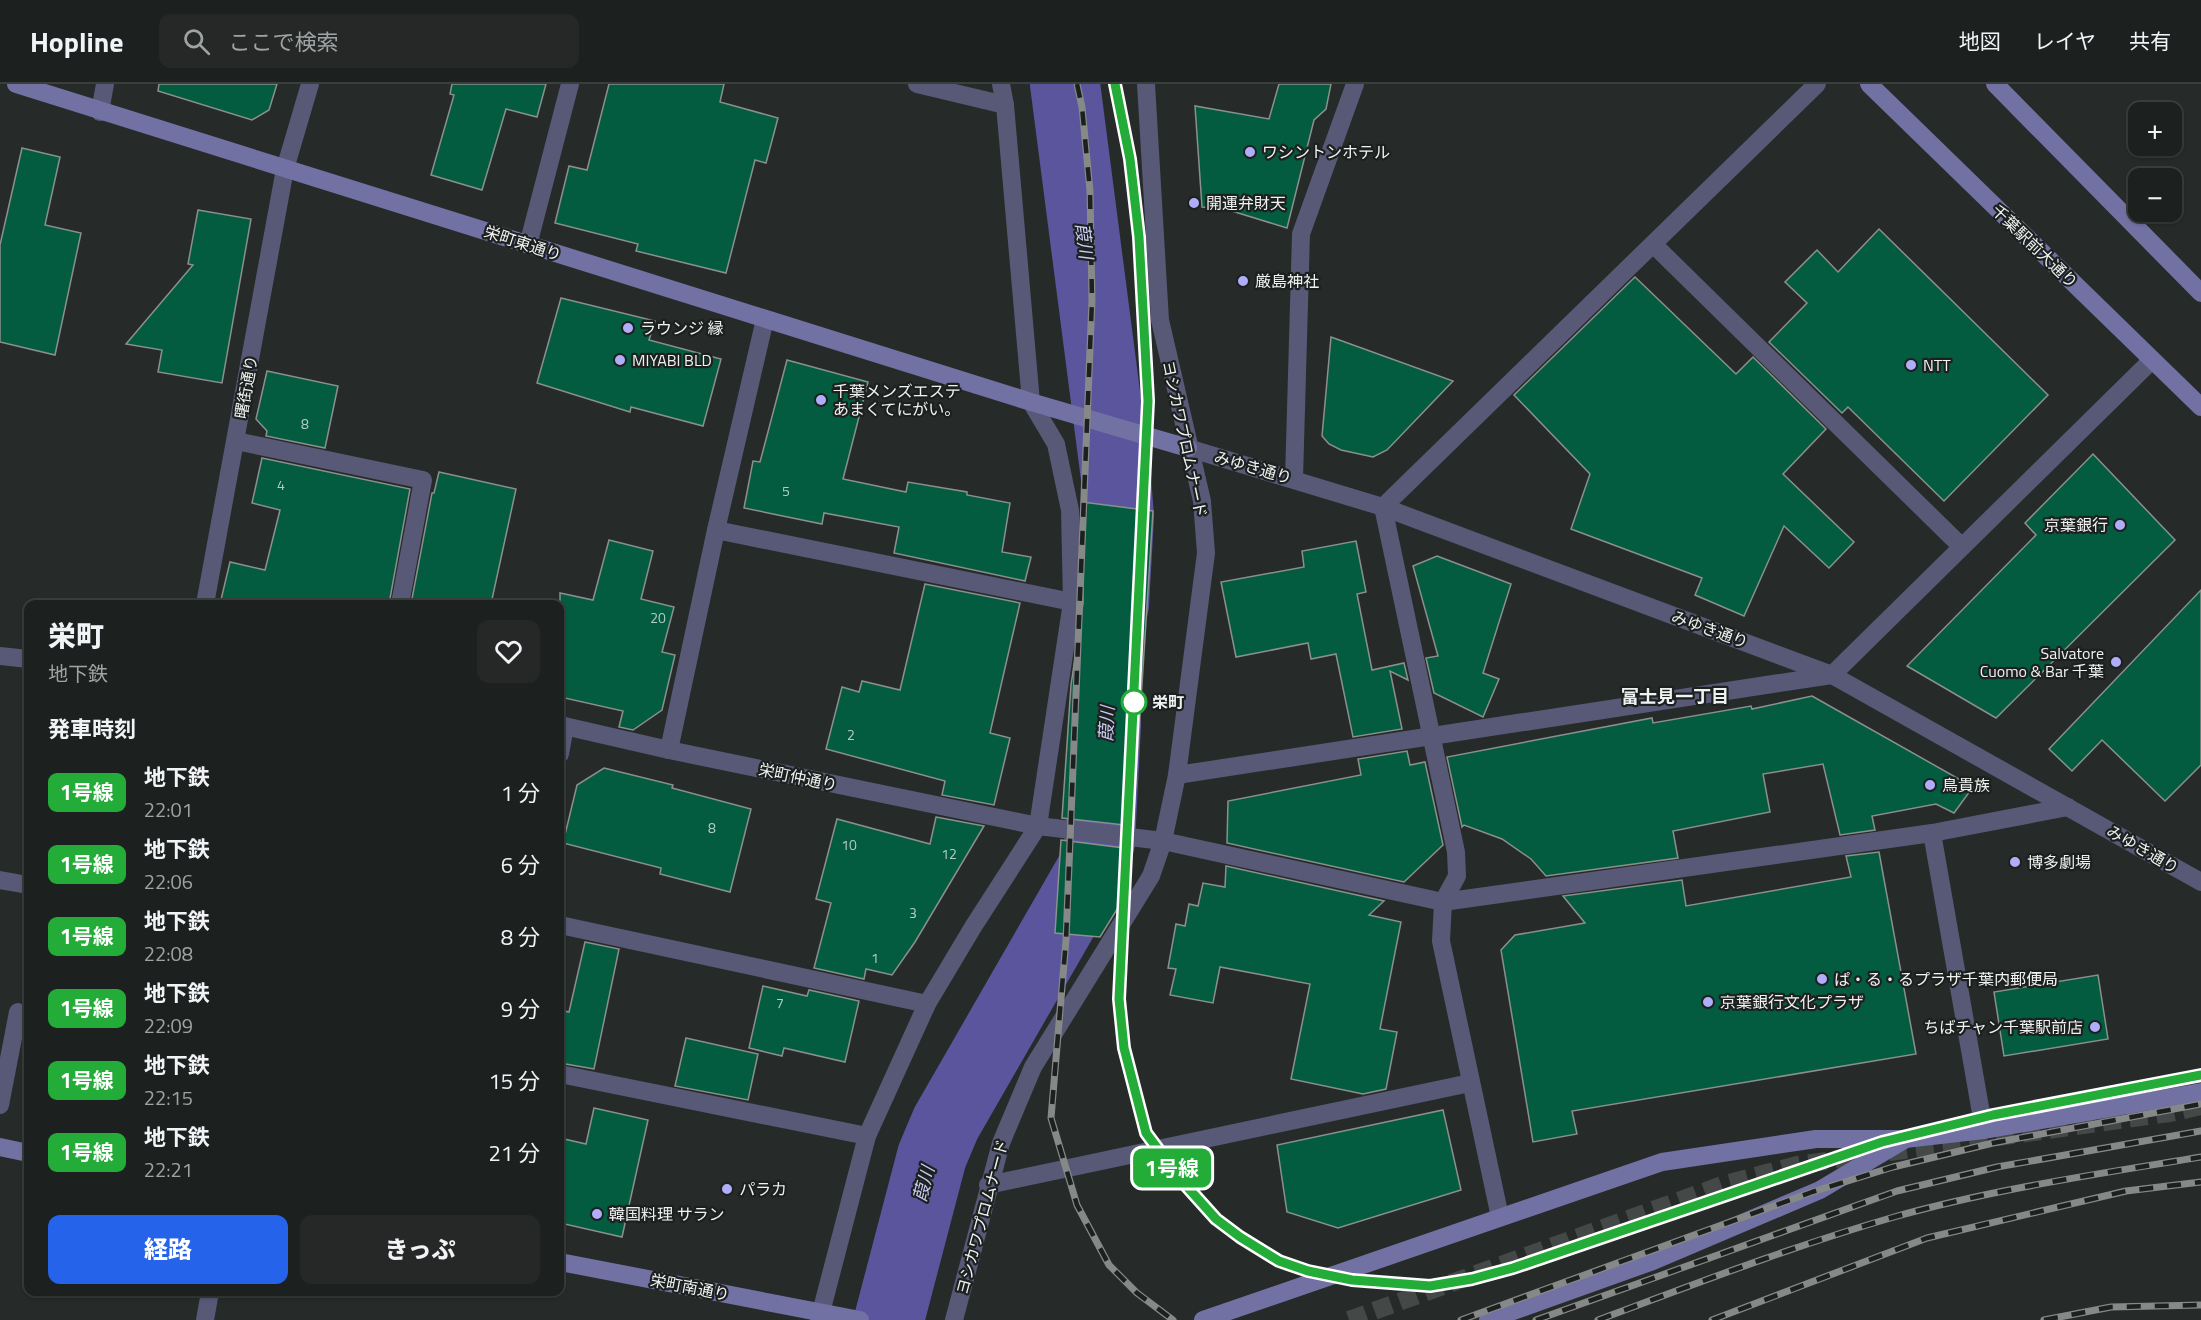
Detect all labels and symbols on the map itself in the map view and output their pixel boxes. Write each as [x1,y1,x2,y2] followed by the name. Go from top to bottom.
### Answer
[1262,140,1390,164] place label: ワシントンホテル
[1243,145,1257,159] marker: ワシントンホテル
[1206,191,1286,215] place label: 開運弁財天
[1187,196,1201,210] marker: 開運弁財天
[1986,198,2084,294] street label: 千葉駅前大通り
[481,219,565,267] street label: 栄町東通り
[1069,221,1100,262] water label: 葭川
[1255,269,1319,293] place label: 厳島神社
[1236,274,1250,288] marker: 厳島神社
[640,316,724,340] place label: ラウンジ 縁
[621,321,635,335] marker: ラウンジ 縁
[632,348,712,372] place label: MIYABI BLD
[229,353,263,421] street label: 曙街通り
[613,353,627,367] marker: MIYABI BLD
[1923,353,1951,377] place label: NTT
[1157,358,1213,520] street label: ヨシカワプロムナード
[1904,358,1918,372] marker: NTT
[833,379,961,421] place label: 千葉メンズエステ あまくてにがい。
[814,393,828,407] marker: 千葉メンズエステ あまくてにがい。
[301,413,309,434] house number: 8
[1211,444,1295,490] street label: みゆき通り
[277,474,285,495] house number: 4
[782,480,790,501] house number: 5
[2044,513,2108,537] place label: 京葉銀行
[2113,518,2127,532] marker: 京葉銀行
[1668,604,1752,654] street label: みゆき通り
[650,607,666,628] house number: 20
[1980,641,2104,683] place label: Salvatore Cuomo & Bar 千葉
[2109,655,2123,669] marker: Salvatore Cuomo & Bar 千葉
[1621,683,1729,710] district label: 富士見一丁目
[1121,689,1147,715] marker: 栄町
[1152,690,1184,714] place label: 栄町
[1092,703,1121,743] water label: 葭川
[847,724,855,745] house number: 2
[756,757,840,797] street label: 栄町仲通り
[1942,773,1990,797] place label: 鳥貴族
[1923,778,1937,792] marker: 鳥貴族
[708,817,716,838] house number: 8
[2102,819,2184,879] street label: みゆき通り
[841,834,857,855] house number: 10
[941,843,957,864] house number: 12
[2027,850,2091,874] place label: 博多劇場
[2008,855,2022,869] marker: 博多劇場
[909,902,917,923] house number: 3
[871,947,879,968] house number: 1
[1834,967,2058,991] place label: ぱ・る・るプラザ千葉内郵便局
[1815,972,1829,986] marker: ぱ・る・るプラザ千葉内郵便局
[1720,990,1864,1014] place label: 京葉銀行文化プラザ
[776,992,784,1013] house number: 7
[1701,995,1715,1009] marker: 京葉銀行文化プラザ
[1923,1015,2083,1039] place label: ちばチャン千葉駅前店
[2088,1020,2102,1034] marker: ちばチャン千葉駅前店
[950,1137,1014,1297] street label: ヨシカワプロムナード
[1138,1148,1206,1188] line badge: 1号線
[906,1161,942,1205] water label: 葭川
[739,1177,787,1201] place label: パラカ
[720,1182,734,1196] marker: パラカ
[609,1202,725,1226] place label: 韓国料理 サラン
[590,1207,604,1221] marker: 韓国料理 サラン
[648,1268,732,1306] street label: 栄町南通り

